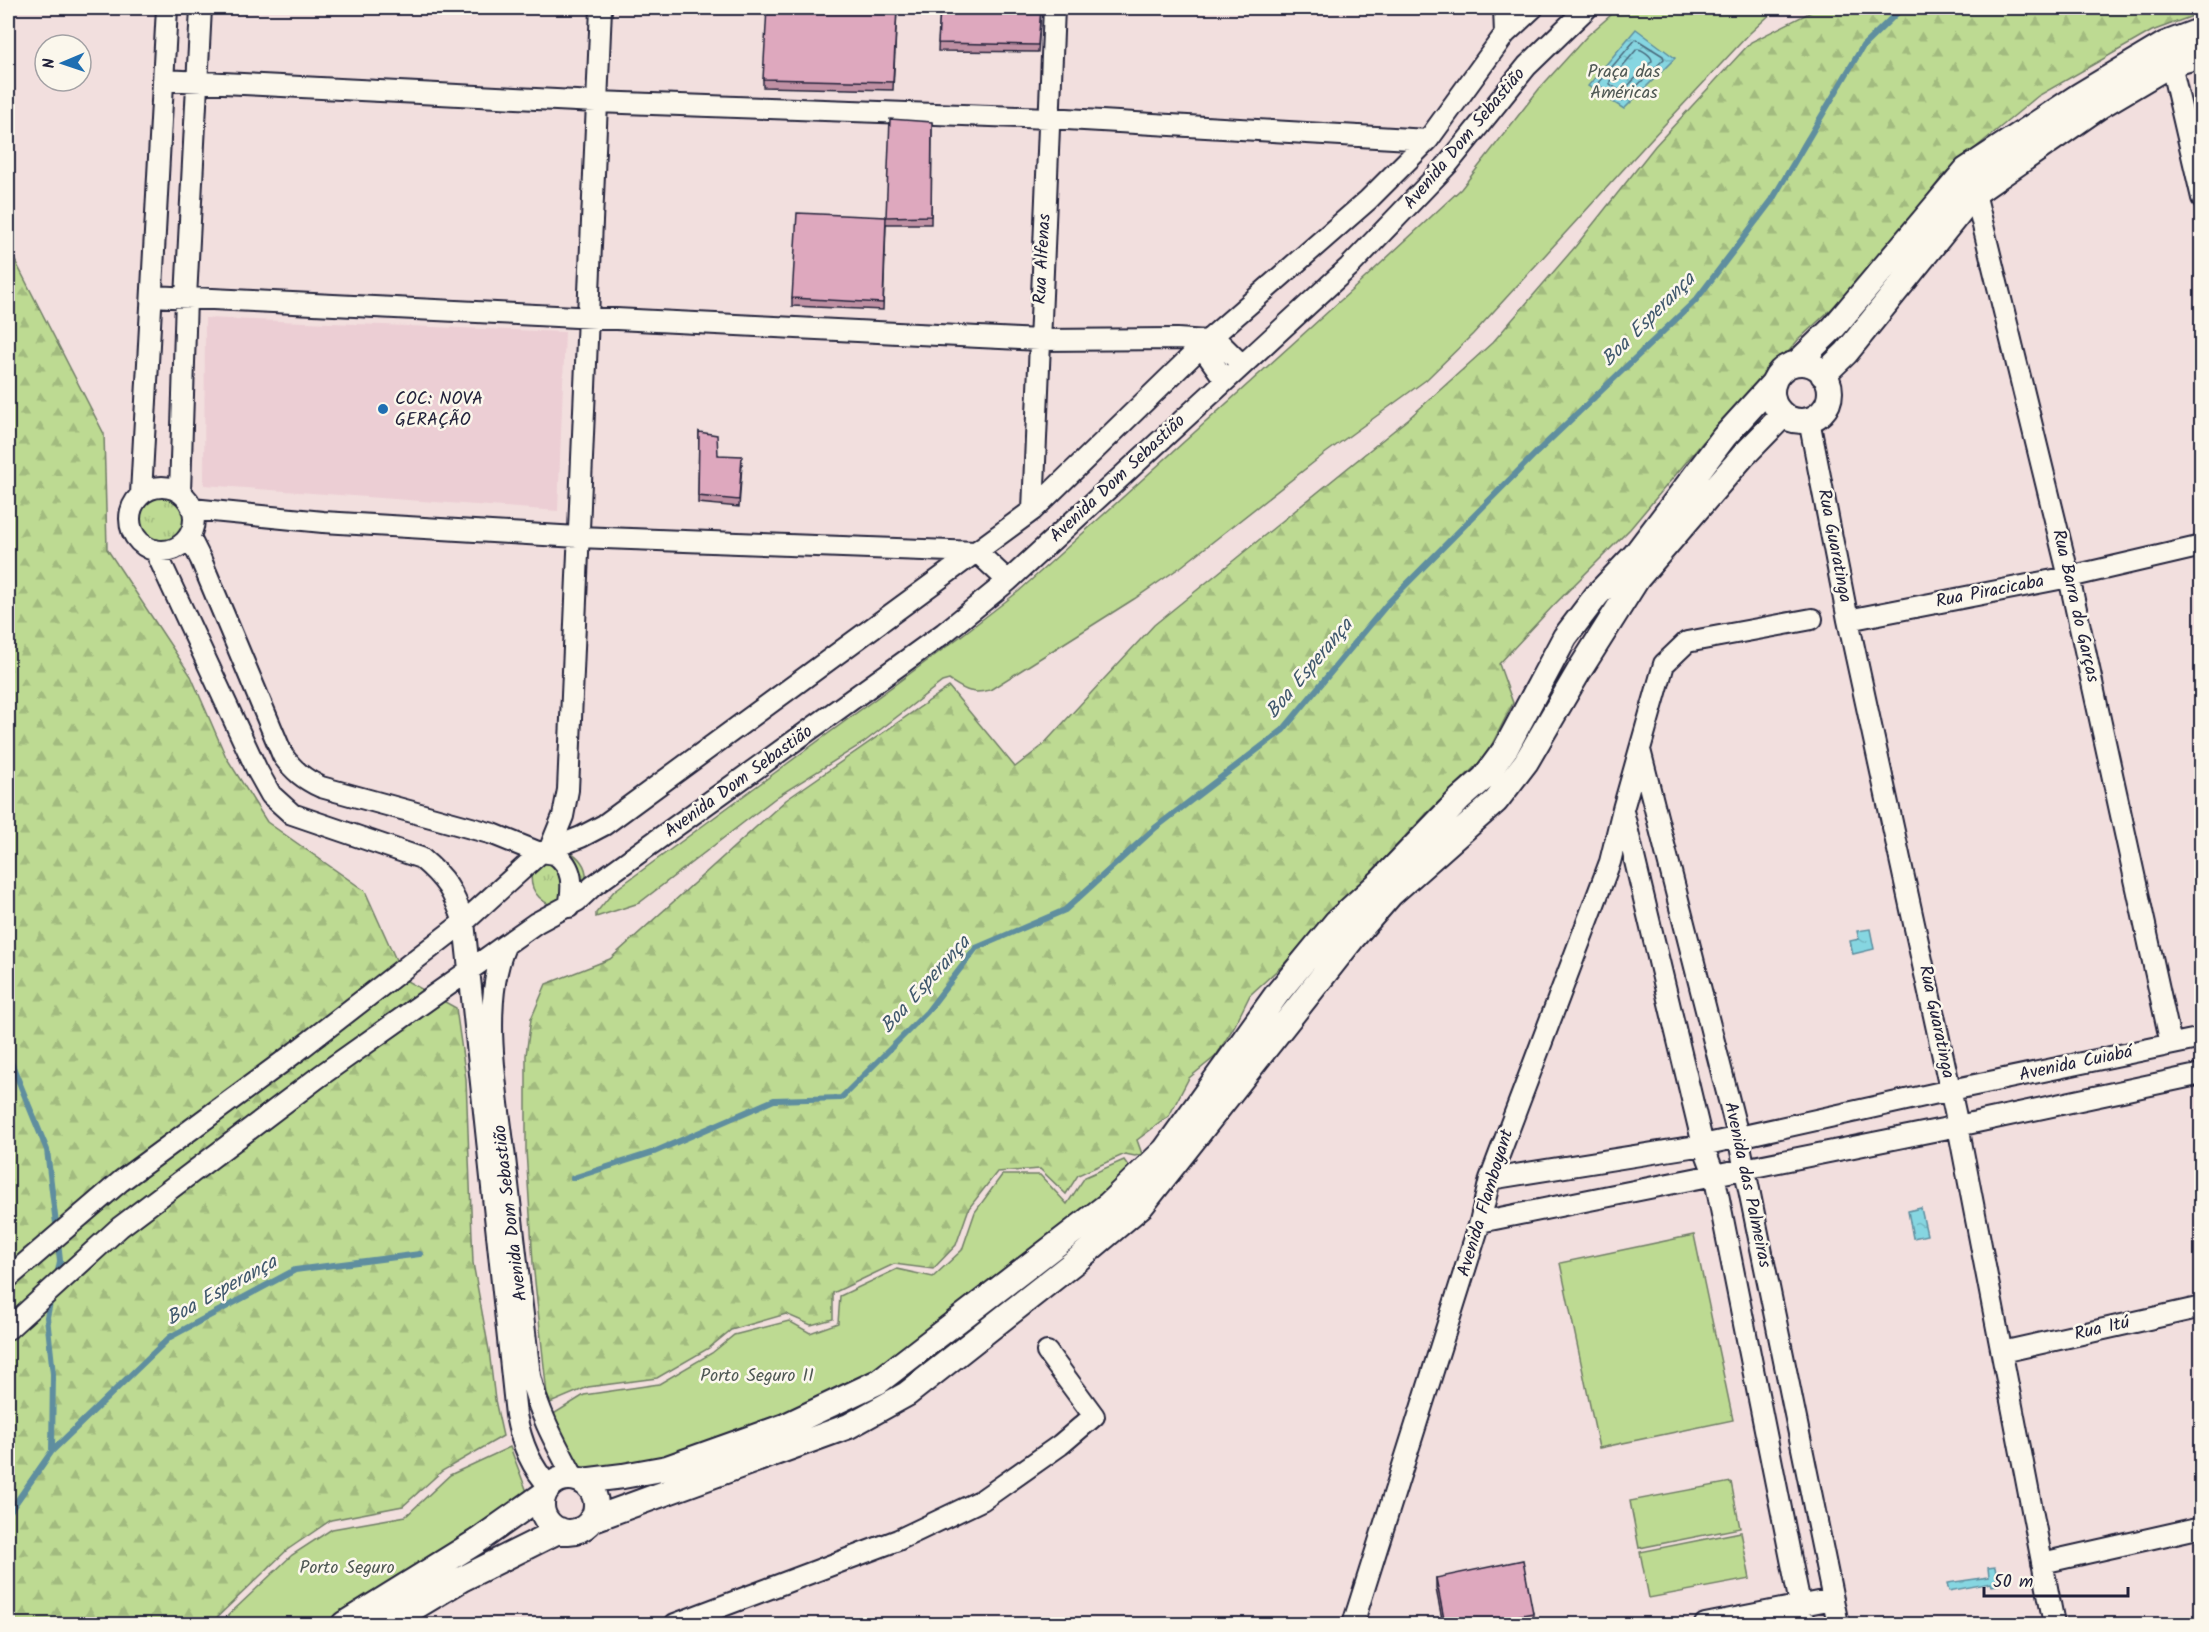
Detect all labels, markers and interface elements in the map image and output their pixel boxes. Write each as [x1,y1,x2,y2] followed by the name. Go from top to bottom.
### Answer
[33,33,93,93] north arrow
[37,58,62,69] text: N
[1588,58,1661,108] park label: Praça das Américas
[1397,62,1533,216] street label: Avenida Dom Sebastião
[1026,213,1060,305] street label: Rua Alfenas
[1594,264,1705,375] water label: Boa Esperança
[395,385,483,435] place label: COC: NOVA GERAÇÃO
[376,402,390,416] marker: COC: NOVA GERAÇÃO
[1043,408,1193,550] street label: Avenida Dom Sebastião
[1809,487,1859,605] street label: Rua Guaratinga
[2043,527,2107,686] street label: Rua Barra do Garças
[1933,567,2047,617] street label: Rua Piracicaba
[1258,610,1363,726] water label: Boa Esperança
[659,718,819,846] street label: Avenida Dom Sebastião
[873,927,980,1041] water label: Boa Esperança
[1910,963,1962,1081] street label: Rua Guaratinga
[2017,1038,2137,1090] street label: Avenida Cuiabá
[1715,1099,1779,1271] street label: Avenida das Palmeiras
[486,1123,536,1303] street label: Avenida Dom Sebastião
[1450,1125,1523,1280] street label: Avenida Flamboyant
[160,1246,285,1335] water label: Boa Esperança
[2071,1308,2133,1349] street label: Rua Itú
[700,1362,814,1391] park label: Porto Seguro II
[299,1554,395,1583] park label: Porto Seguro
[1984,1560,2128,1598] scale bar
[1993,1568,2033,1597] text: 50 m

